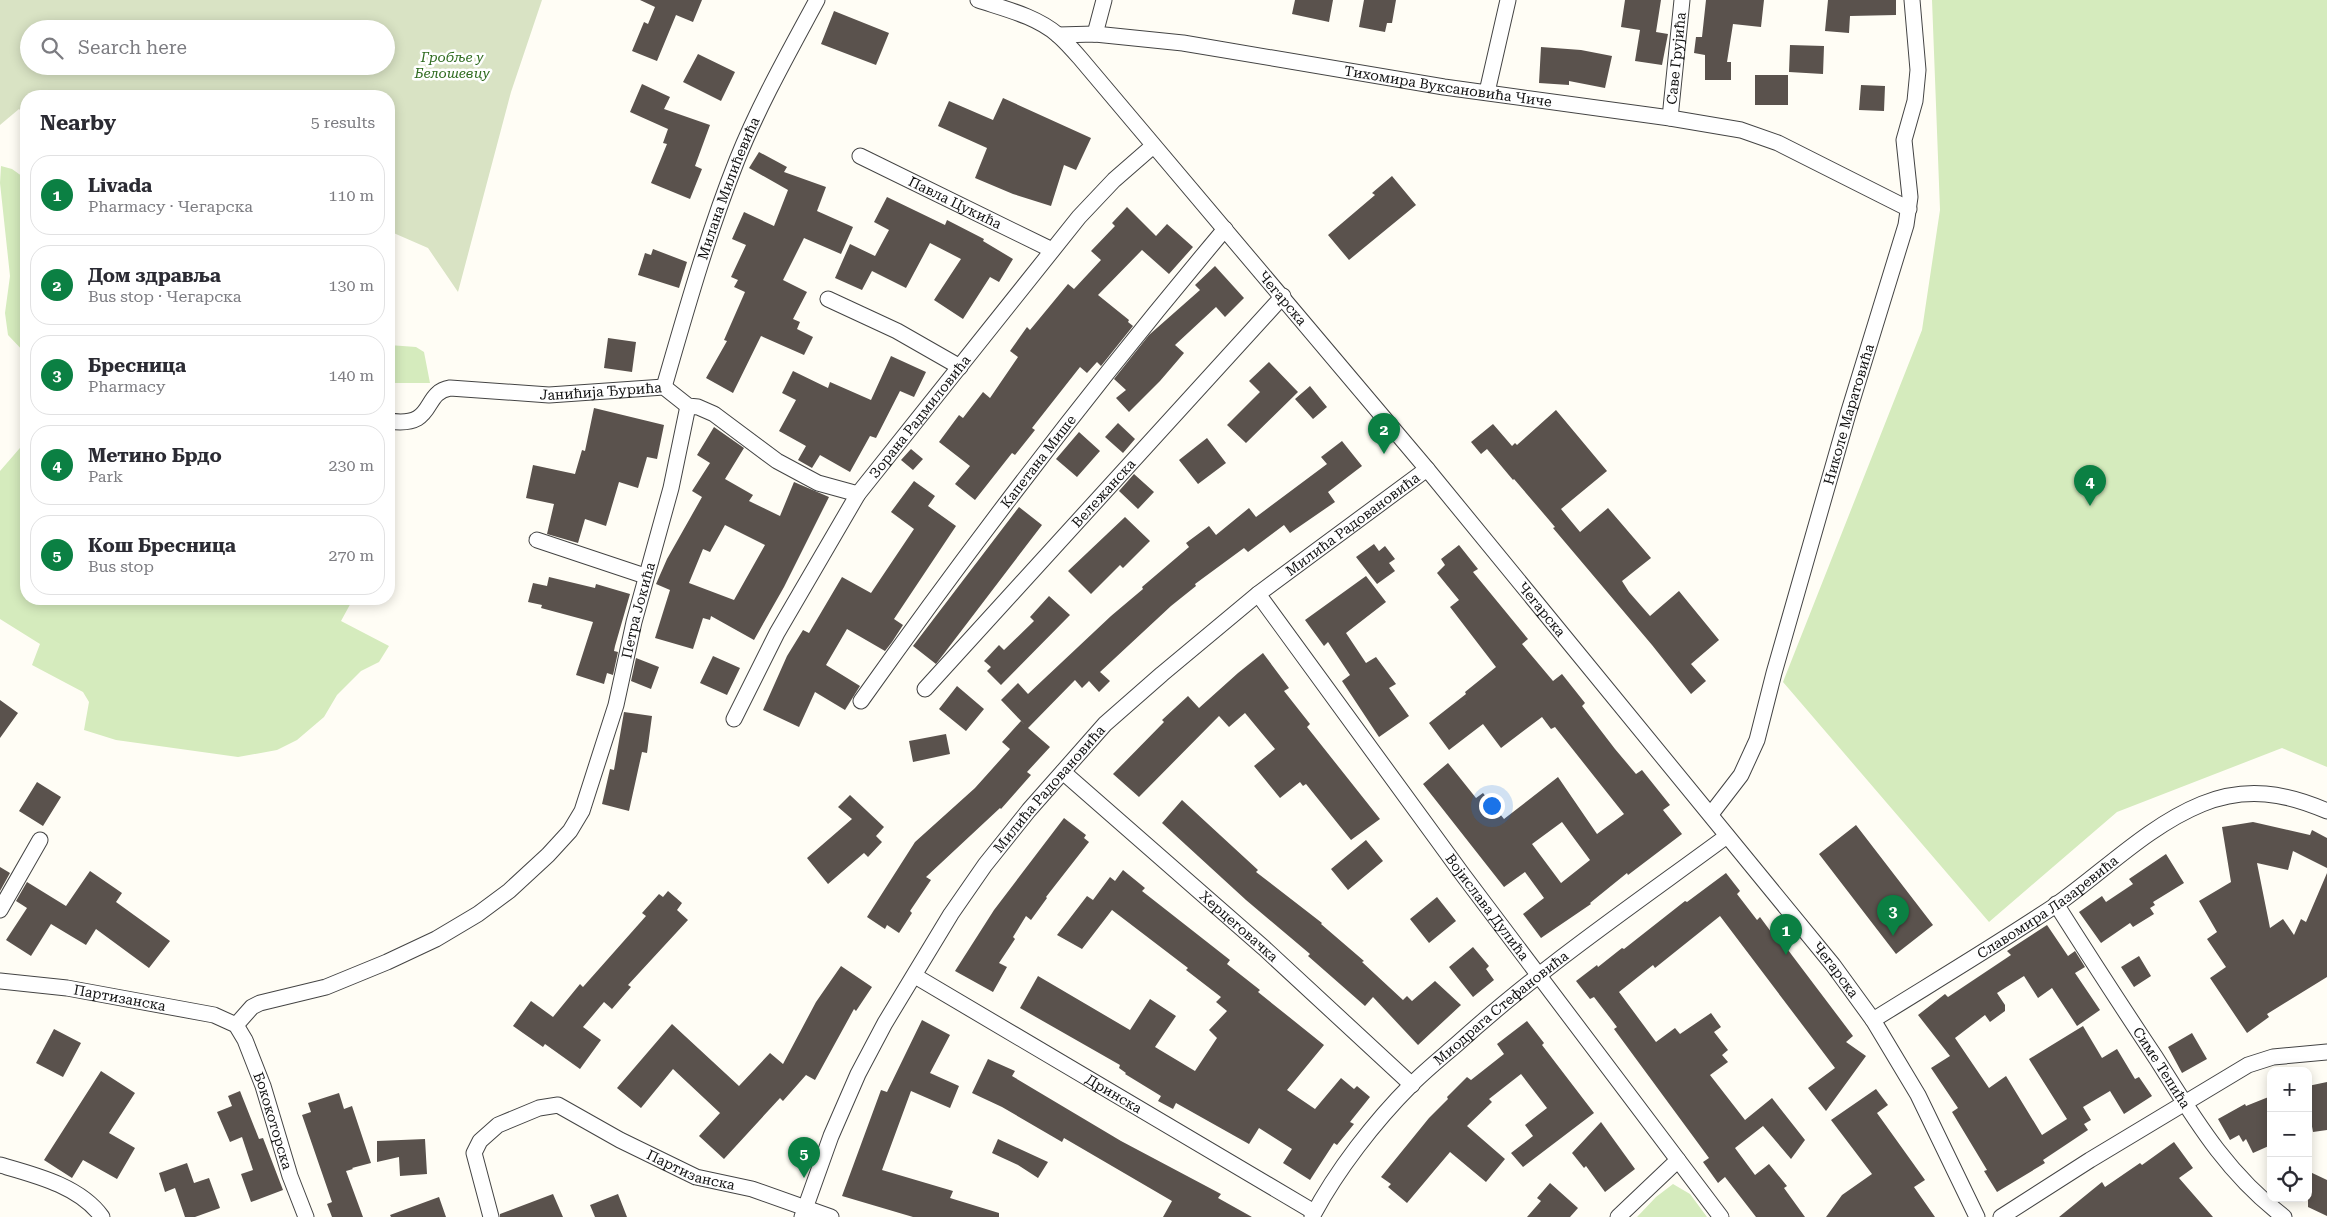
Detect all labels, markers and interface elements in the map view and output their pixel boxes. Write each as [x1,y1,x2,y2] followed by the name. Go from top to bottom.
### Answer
[1663,11,1689,105] street label: Саве Грујића
[20,20,395,75] search box
[38,34,66,62] icon: search
[78,36,187,59] text: Search here
[413,49,490,81] park label: Гробље у Белошевцу
[1343,62,1553,110] street label: Тихомира Вуксановића Чиче
[40,111,116,135] text: Nearby
[311,113,375,132] text: 5 results
[694,114,763,262] street label: Милана Милићевића
[906,173,1005,232] street label: Павла Цукића
[88,174,152,197] text: Livada
[53,186,61,205] text: 1
[328,186,374,205] text: 110 m
[88,197,253,216] text: Pharmacy · Чегарска
[88,264,221,287] text: Дом здравља
[1255,268,1310,329] street label: Чегарска
[53,276,61,295] text: 2
[328,276,374,295] text: 130 m
[88,287,241,306] text: Bus stop · Чегарска
[1820,342,1877,487] street label: Николе Маратовића
[866,352,974,481] street label: Зорана Радмиловића
[88,354,186,377] text: Бресница
[53,366,61,385] text: 3
[328,366,374,385] text: 140 m
[88,377,165,396] text: Pharmacy
[539,379,663,403] street label: Јанићија Ђурића
[997,412,1079,511] street label: Капетана Мише
[1368,413,1400,454] pin: 2
[88,444,222,467] text: Метино Брдо
[1068,455,1139,530] street label: Вележанска
[53,456,61,475] text: 4
[328,456,374,475] text: 230 m
[2074,465,2106,506] pin: 4
[88,467,123,486] text: Park
[1282,469,1423,579] street label: Милића Радовановића
[88,534,236,557] text: Кош Бресница
[53,546,61,565] text: 5
[328,546,374,565] text: 270 m
[88,557,154,576] text: Bus stop
[618,560,658,660] street label: Петра Јокића
[1515,579,1569,640] street label: Чегарска
[990,722,1108,856] street label: Милића Радовановића
[1479,793,1505,819] your location
[1442,851,1533,964] street label: Војислава Дулића
[1974,852,2121,962] street label: Славомира Лазаревића
[1197,888,1282,965] street label: Херцеговачка
[1877,895,1909,936] pin: 3
[1770,914,1802,955] pin: 1
[1809,939,1862,1001] street label: Чегарска
[1430,947,1572,1068] street label: Миодрага Стефановића
[73,981,167,1014] street label: Партизанска
[2130,1024,2194,1112] street label: Симе Тепића
[2267,1067,2312,1202] map controls
[2267,1067,2312,1112] button: +
[250,1070,296,1172] street label: Бококоторска
[1083,1071,1145,1117] street label: Дринска
[2267,1112,2312,1157] button: −
[788,1137,820,1178] pin: 5
[644,1146,737,1193] street label: Партизанска
[2267,1157,2312,1202] button: locate

